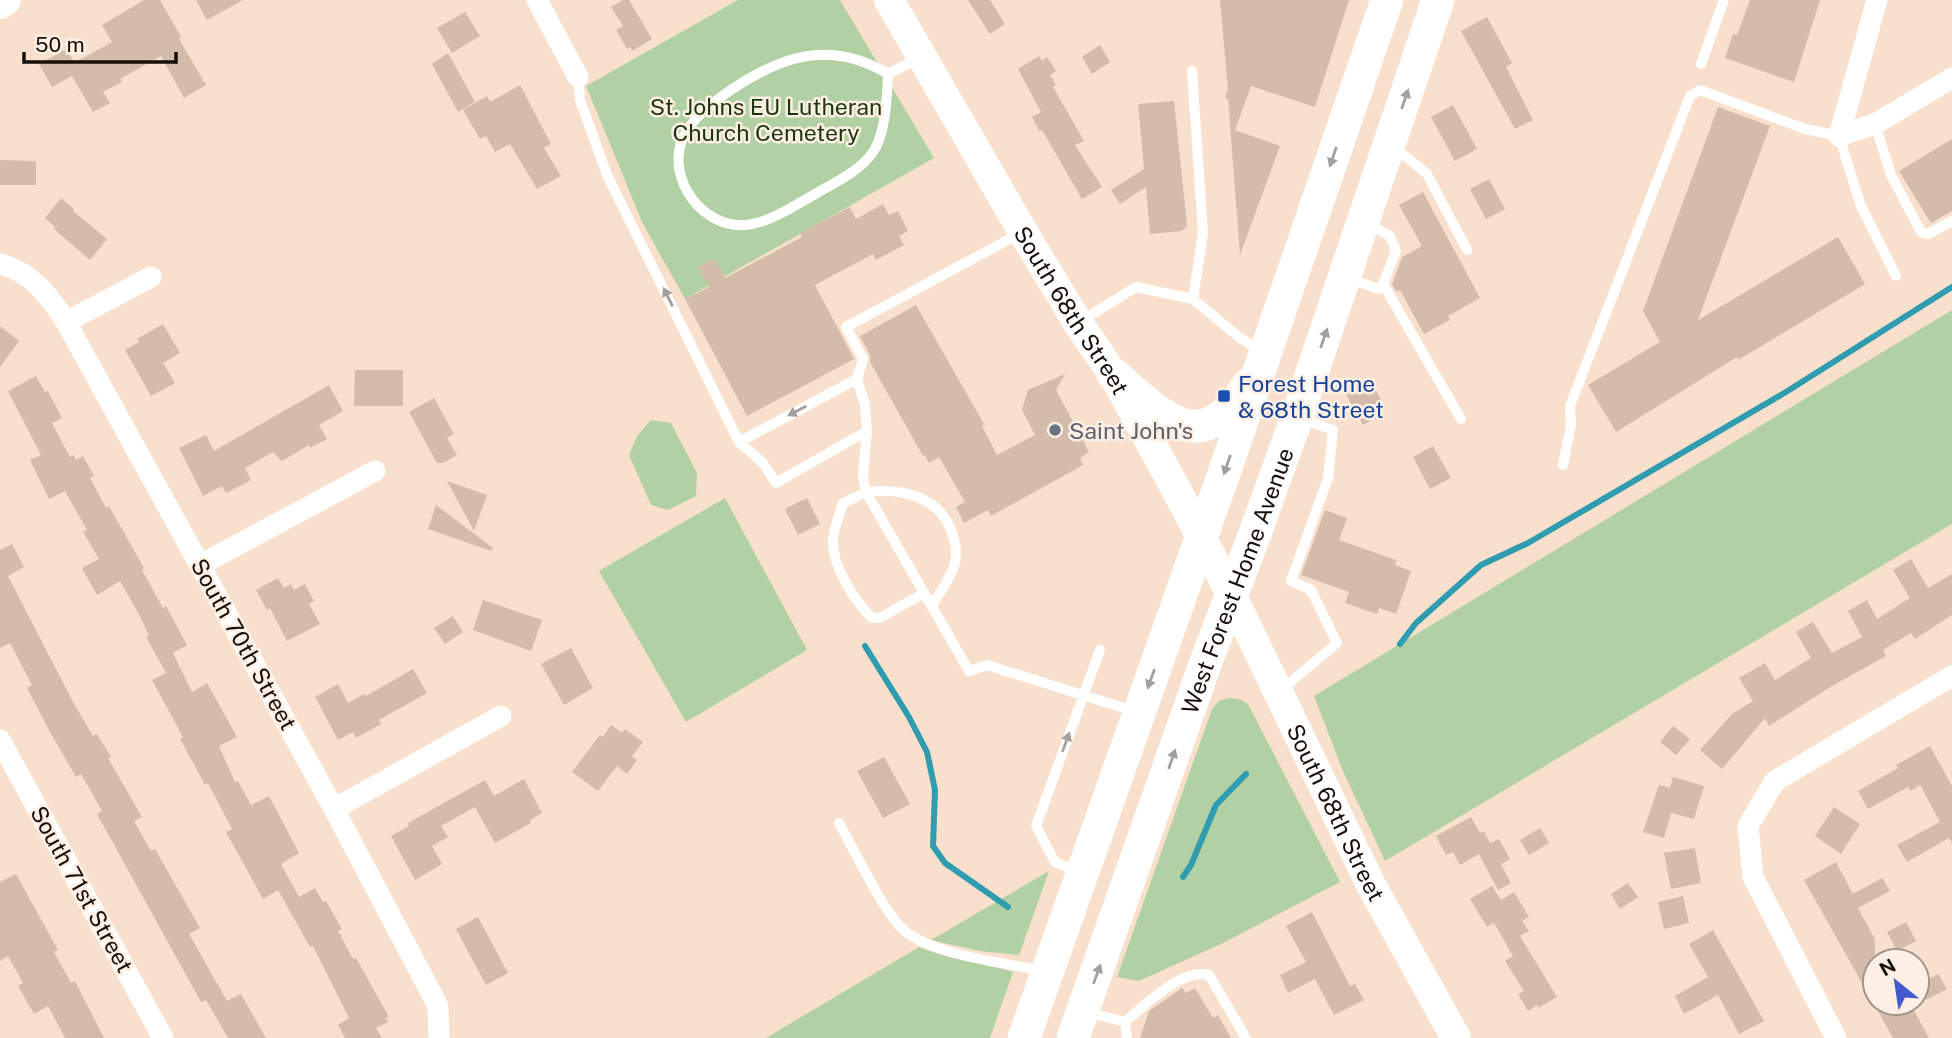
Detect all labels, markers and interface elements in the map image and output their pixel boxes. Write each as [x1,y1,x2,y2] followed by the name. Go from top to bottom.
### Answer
[24,21,177,65] scale bar
[35,32,85,57] text: 50 m
[1400,89,1411,110] one-way arrow
[650,93,882,146] park label: St. Johns EU Lutheran Church Cemetery
[1327,147,1338,168] one-way arrow
[1009,221,1135,399] street label: South 68th Street
[662,287,673,307] one-way arrow
[1319,327,1330,348] one-way arrow
[1238,370,1384,423] place label: Forest Home & 68th Street
[1216,388,1232,404] marker: Forest Home & 68th Street
[786,405,806,417] one-way arrow
[1069,417,1193,444] place label: Saint John's
[1047,422,1063,438] marker: Saint John's
[1175,444,1298,717] street label: West Forest Home Avenue
[1221,454,1232,475] one-way arrow
[186,554,302,734] street label: South 70th Street
[1145,669,1156,690] one-way arrow
[1282,719,1391,906] street label: South 68th Street
[1061,732,1072,753] one-way arrow
[1167,749,1178,770] one-way arrow
[25,801,139,977] street label: South 71st Street
[1861,947,1931,1017] north arrow
[1876,954,1899,981] text: N
[1092,963,1103,984] one-way arrow

